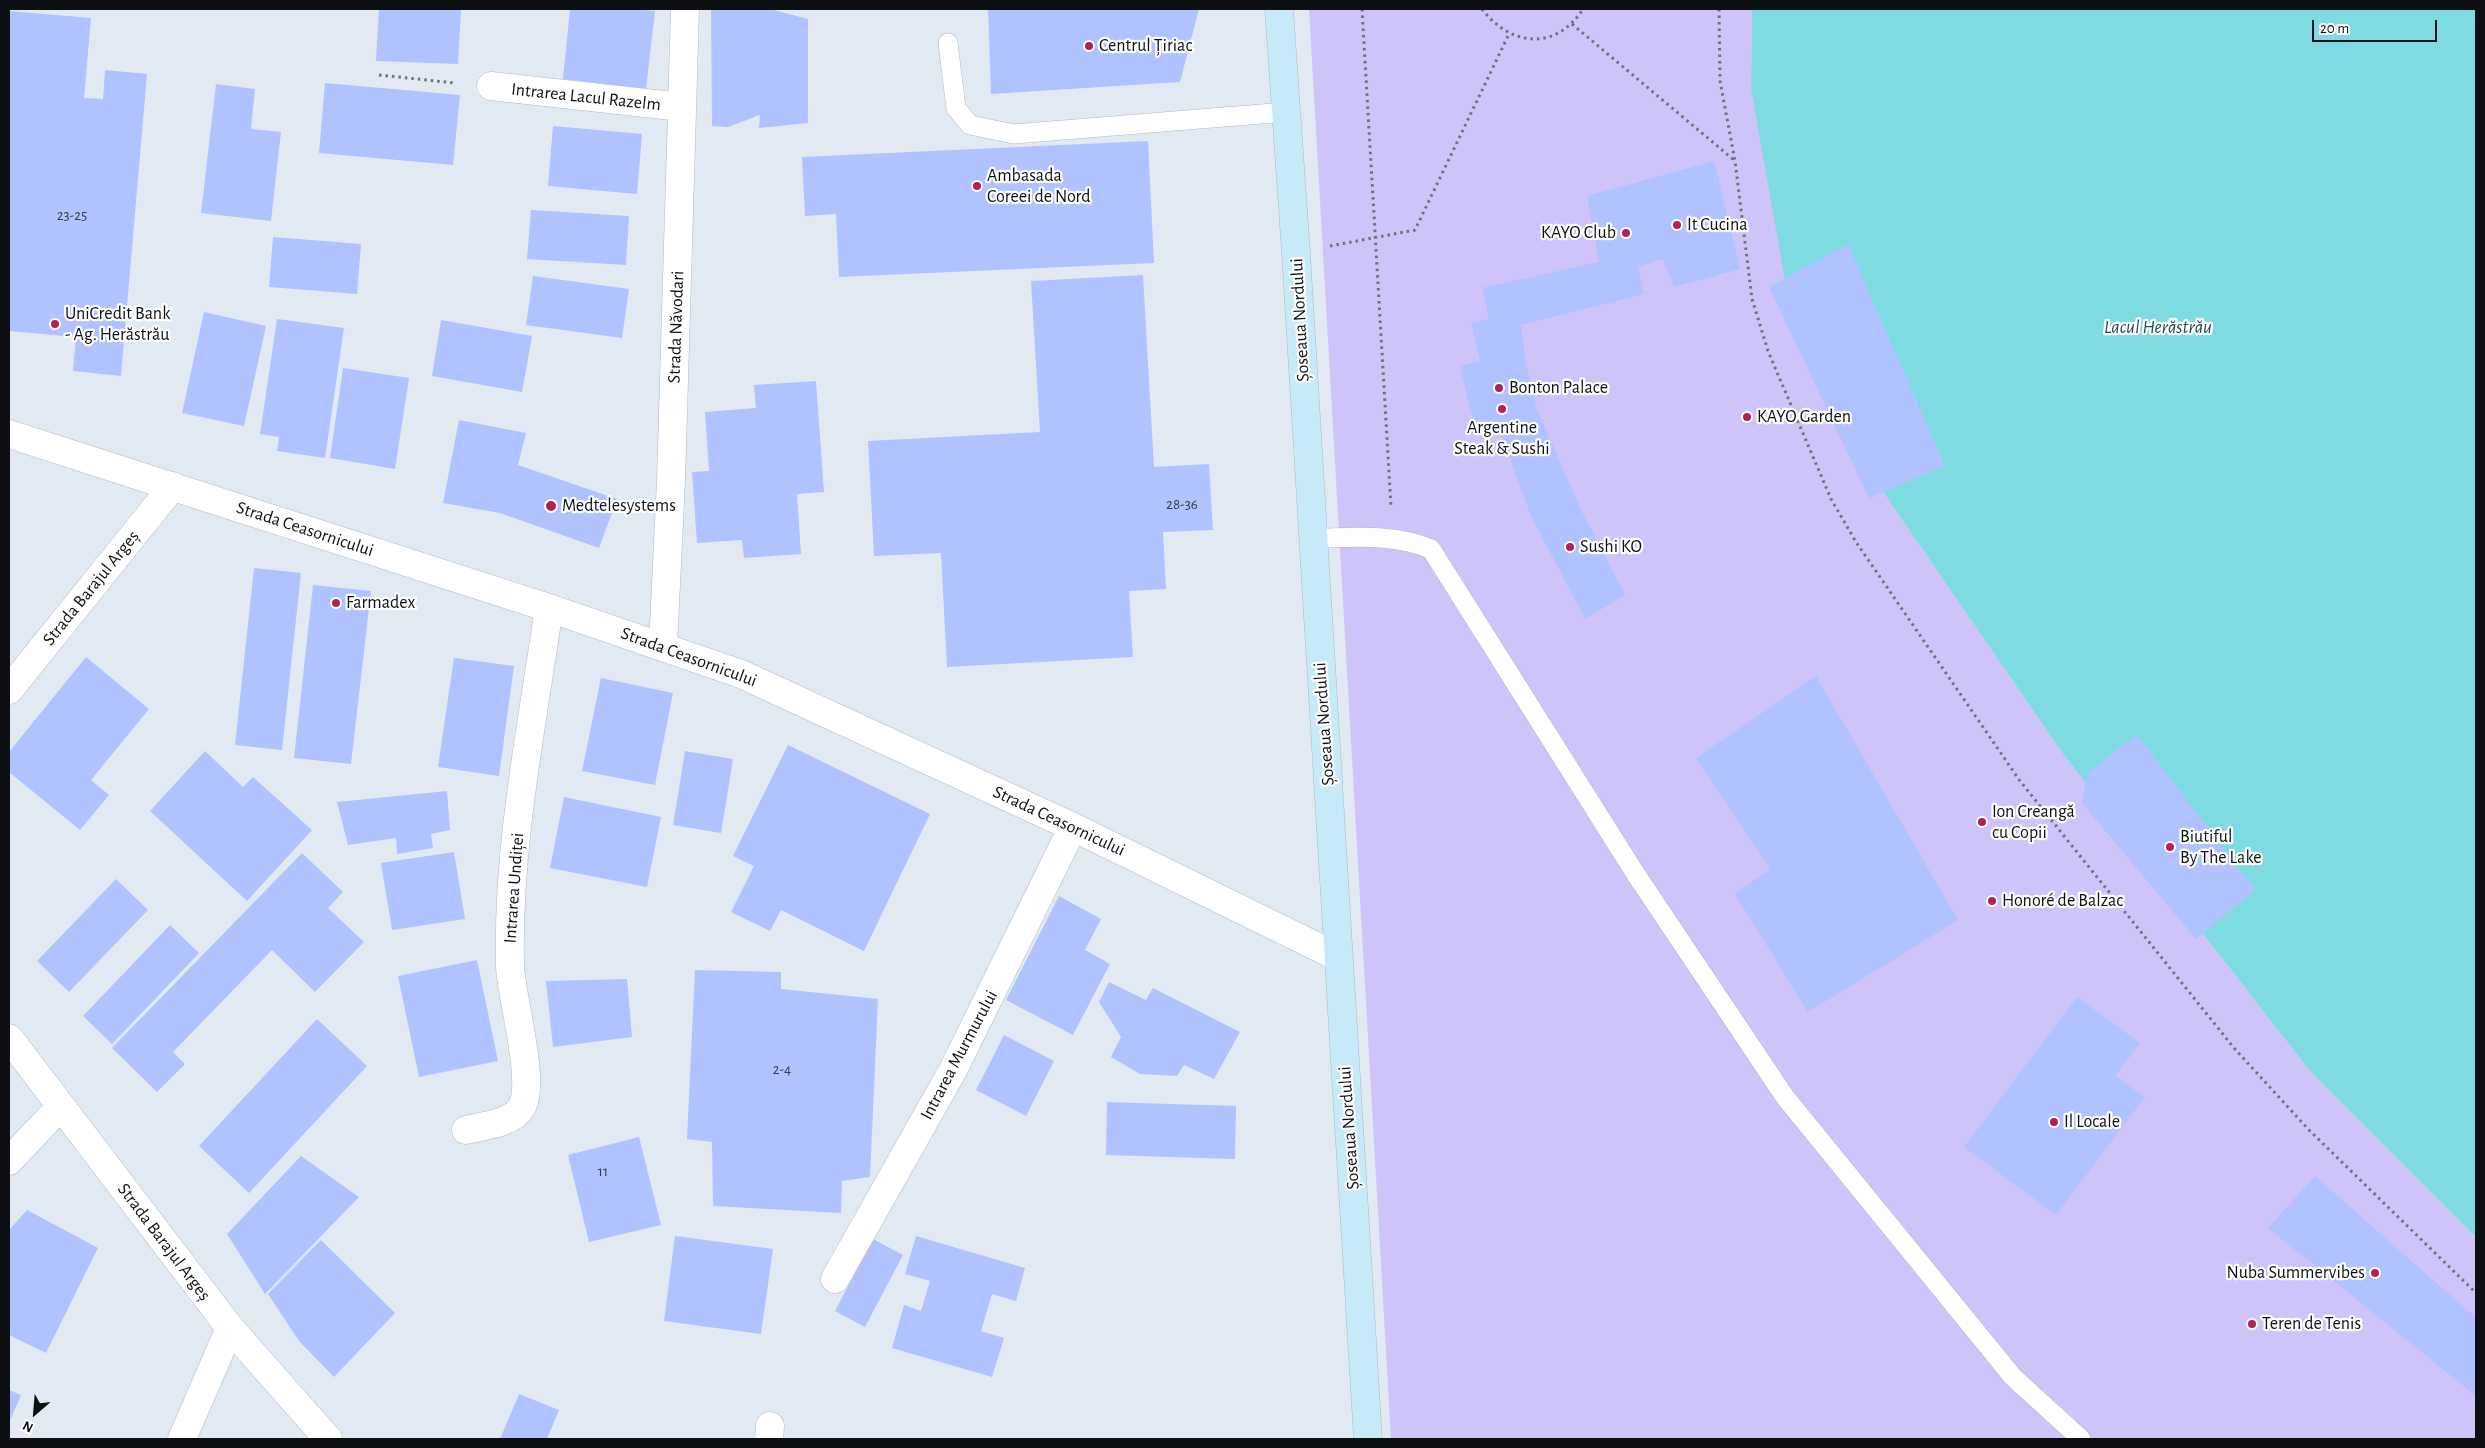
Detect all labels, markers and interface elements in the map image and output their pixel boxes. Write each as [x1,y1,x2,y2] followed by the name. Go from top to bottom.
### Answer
[2315,10,2440,42] scale bar
[2320,21,2349,36] text: 20 m
[1099,35,1192,57] place label: Centrul Țiriac
[1083,40,1095,52] marker: Centrul Țiriac
[510,78,662,116] street label: Intrarea Lacul Razelm
[987,165,1091,208] place label: Ambasada Coreei de Nord
[971,180,983,192] marker: Ambasada Coreei de Nord
[57,206,87,224] house number: 23-25
[1687,214,1748,236] place label: It Cucina
[1671,219,1683,231] marker: It Cucina
[1541,222,1616,244] place label: KAYO Club
[1620,227,1632,239] marker: KAYO Club
[1286,258,1314,382] street label: Șoseaua Nordului
[663,270,689,384] street label: Strada Năvodari
[65,303,170,346] place label: UniCredit Bank - Ag. Herăstrău
[2104,316,2212,338] water label: Lacul Herăstrău
[49,318,61,330] marker: UniCredit Bank - Ag. Herăstrău
[1509,377,1608,399] place label: Bonton Palace
[1493,382,1505,394] marker: Bonton Palace
[1496,403,1508,415] marker: Argentine Steak & Sushi
[1757,406,1851,428] place label: KAYO Garden
[1741,411,1753,423] marker: KAYO Garden
[1454,417,1550,459] place label: Argentine Steak & Sushi
[562,495,676,517] place label: Medtelesystems
[1166,495,1198,513] house number: 28-36
[234,497,376,561] street label: Strada Ceasornicului
[544,499,558,513] marker: Medtelesystems
[38,526,144,650] street label: Strada Barajul Argeș
[1580,536,1642,558] place label: Sushi KO
[1564,541,1576,553] marker: Sushi KO
[346,592,415,614] place label: Farmadex
[330,597,342,609] marker: Farmadex
[618,622,760,692] street label: Strada Ceasornicului
[1309,662,1339,786] street label: Șoseaua Nordului
[990,781,1128,861] street label: Strada Ceasornicului
[1992,801,2075,844] place label: Ion Creangă cu Copii
[1976,816,1988,828] marker: Ion Creangă cu Copii
[2180,826,2262,869] place label: Biutiful By The Lake
[499,832,529,944] street label: Intrarea Undiței
[2164,841,2176,853] marker: Biutiful By The Lake
[2002,890,2123,912] place label: Honoré de Balzac
[1986,895,1998,907] marker: Honoré de Balzac
[916,986,1002,1124] street label: Intrarea Murmurului
[773,1060,791,1078] house number: 2-4
[1334,1066,1364,1190] street label: Șoseaua Nordului
[2064,1111,2120,1133] place label: Il Locale
[2048,1116,2060,1128] marker: Il Locale
[598,1162,608,1180] house number: 11
[113,1179,215,1305] street label: Strada Barajul Argeș
[2227,1262,2365,1284] place label: Nuba Summervibes
[2369,1267,2381,1279] marker: Nuba Summervibes
[2262,1313,2361,1335] place label: Teren de Tenis
[2246,1318,2258,1330] marker: Teren de Tenis
[10,1388,60,1438] north arrow
[21,1418,36,1435] text: N

